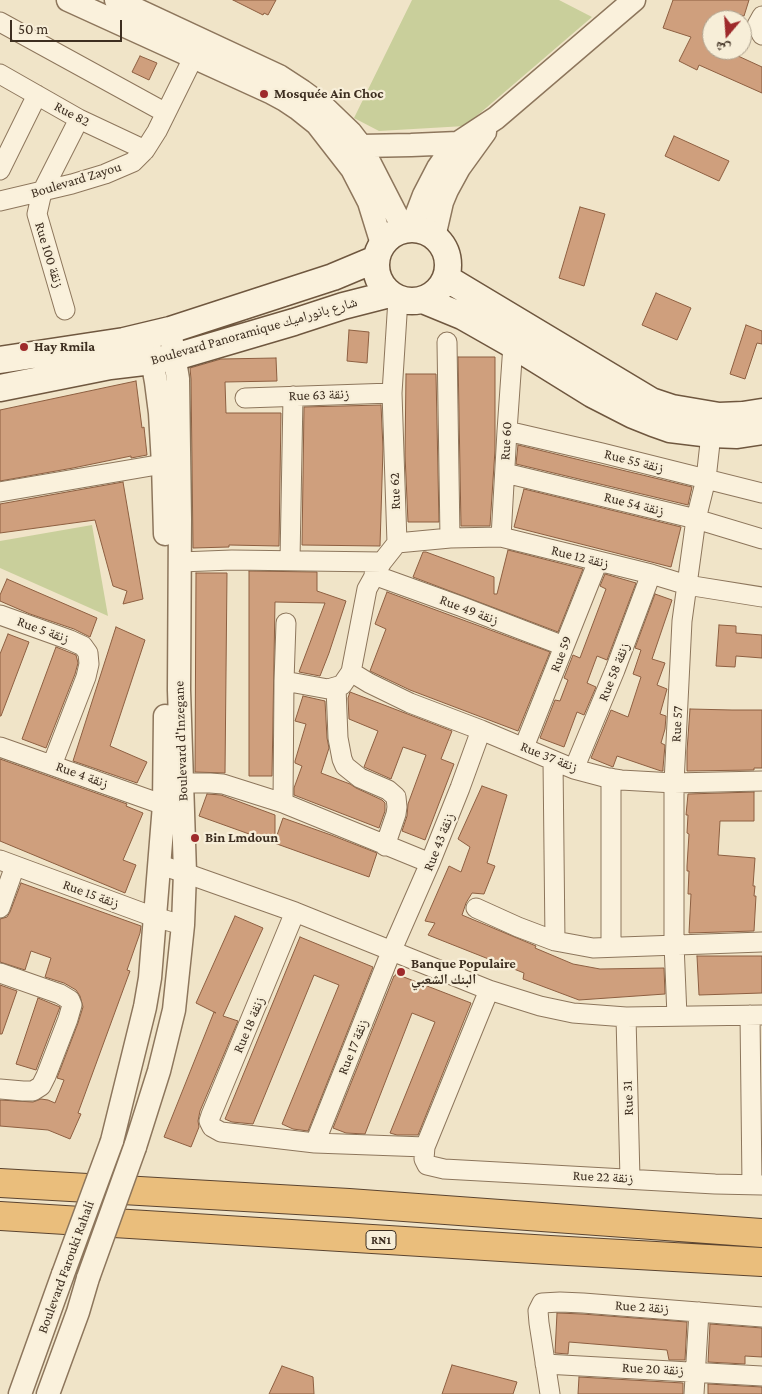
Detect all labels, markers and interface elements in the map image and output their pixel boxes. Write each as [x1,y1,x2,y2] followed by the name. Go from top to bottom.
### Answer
[12,10,125,42] scale bar
[702,10,752,60] north arrow
[18,21,48,37] text: 50 m
[713,38,732,58] text: ش
[274,86,384,102] place label: Mosquée Ain Choc
[258,88,270,100] marker: Mosquée Ain Choc
[51,98,93,130] street label: Rue 82
[29,158,123,202] street label: Boulevard Zayou
[31,220,67,290] street label: Rue 100 زنقة
[149,293,359,369] street label: Boulevard Panoramique شارع بانوراميك
[34,339,95,355] place label: Hay Rmila
[18,341,30,353] marker: Hay Rmila
[288,386,350,404] street label: Rue 63 زنقة
[497,421,515,461] street label: Rue 60
[603,446,665,476] street label: Rue 55 زنقة
[386,472,404,510] street label: Rue 62
[602,488,666,520] street label: Rue 54 زنقة
[549,542,611,572] street label: Rue 12 زنقة
[437,591,501,629] street label: Rue 49 زنقة
[15,613,71,647] street label: Rue 5 زنقة
[546,634,576,674] street label: Rue 59
[595,640,633,704] street label: Rue 58 زنقة
[171,680,191,802] street label: Boulevard d'Inzegane
[668,705,686,743] street label: Rue 57
[518,738,580,776] street label: Rue 37 زنقة
[53,758,111,792] street label: Rue 4 زنقة
[420,811,458,873] street label: Rue 43 زنقة
[205,830,278,846] place label: Bin Lmdoun
[189,832,201,844] marker: Bin Lmdoun
[61,876,121,912] street label: Rue 15 زنقة
[411,956,516,989] place label: Banque Populaire البنك الشعبي
[395,966,407,978] marker: Banque Populaire البنك الشعبي
[230,994,268,1056] street label: Rue 18 زنقة
[334,1017,372,1077] street label: Rue 17 زنقة
[619,1080,637,1116] street label: Rue 31
[572,1167,634,1187] street label: Rue 22 زنقة
[34,1198,98,1336] street label: Boulevard Farouki Rahali
[366,1230,396,1250] road number: RN1
[614,1297,670,1317] street label: Rue 2 زنقة
[622,1359,684,1379] street label: Rue 20 زنقة

